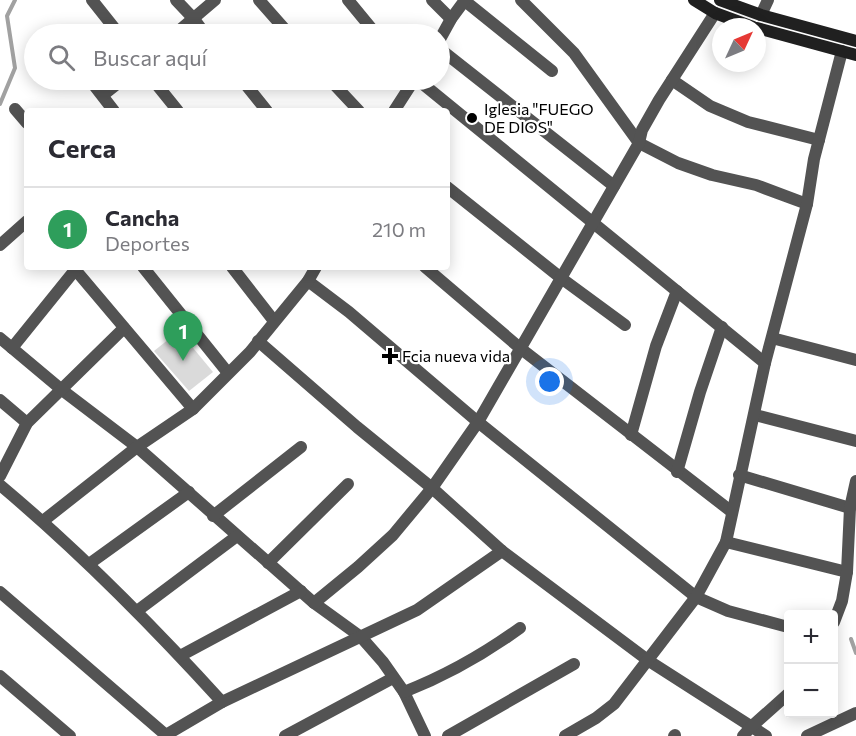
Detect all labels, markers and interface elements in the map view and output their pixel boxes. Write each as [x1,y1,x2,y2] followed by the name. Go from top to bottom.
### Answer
[712,18,766,72] north arrow
[24,24,450,90] search box
[45,41,78,74] icon: search
[93,44,207,71] text: Buscar aquí
[484,99,594,136] place label: Iglesia "FUEGO DE DIOS"
[465,111,479,125] marker: Iglesia "FUEGO DE DIOS"
[48,132,116,163] text: Cerca
[105,204,179,231] text: Cancha
[63,217,72,241] text: 1
[372,217,426,241] text: 210 m
[105,231,190,255] text: Deportes
[164,312,202,361] pin: 1
[402,346,510,365] place label: Fcia nueva vida
[383,349,397,363] marker: Fcia nueva vida
[535,367,564,396] your location
[784,610,838,718] map controls
[784,610,838,664] button: +
[784,664,838,718] button: −

